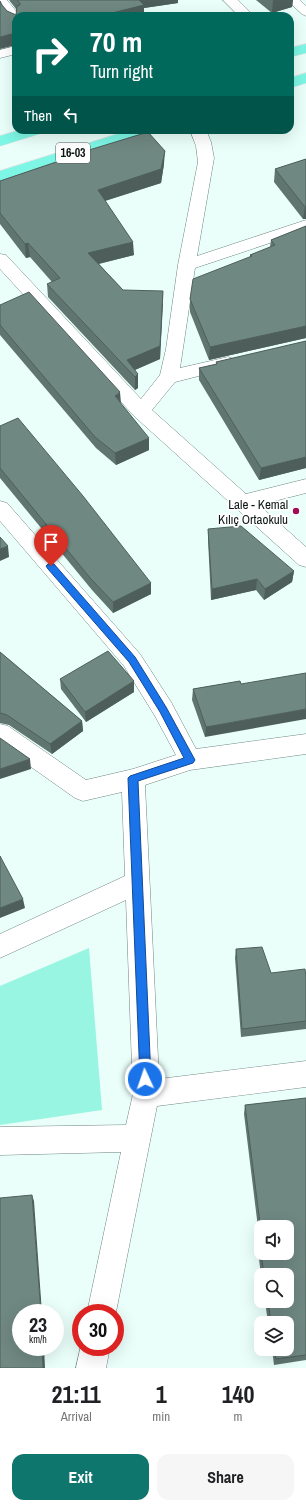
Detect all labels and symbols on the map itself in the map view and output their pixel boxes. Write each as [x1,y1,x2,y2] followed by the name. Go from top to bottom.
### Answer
[56,143,90,163] road number: 16-03
[218,496,288,528] place label: Lale - Kemal Kılıç Ortaokulu
[291,506,301,516] marker: Lale - Kemal Kılıç Ortaokulu
[34,525,68,566] pin
[124,1058,166,1100] position arrow
[72,1304,124,1356] speed limit sign: 30

